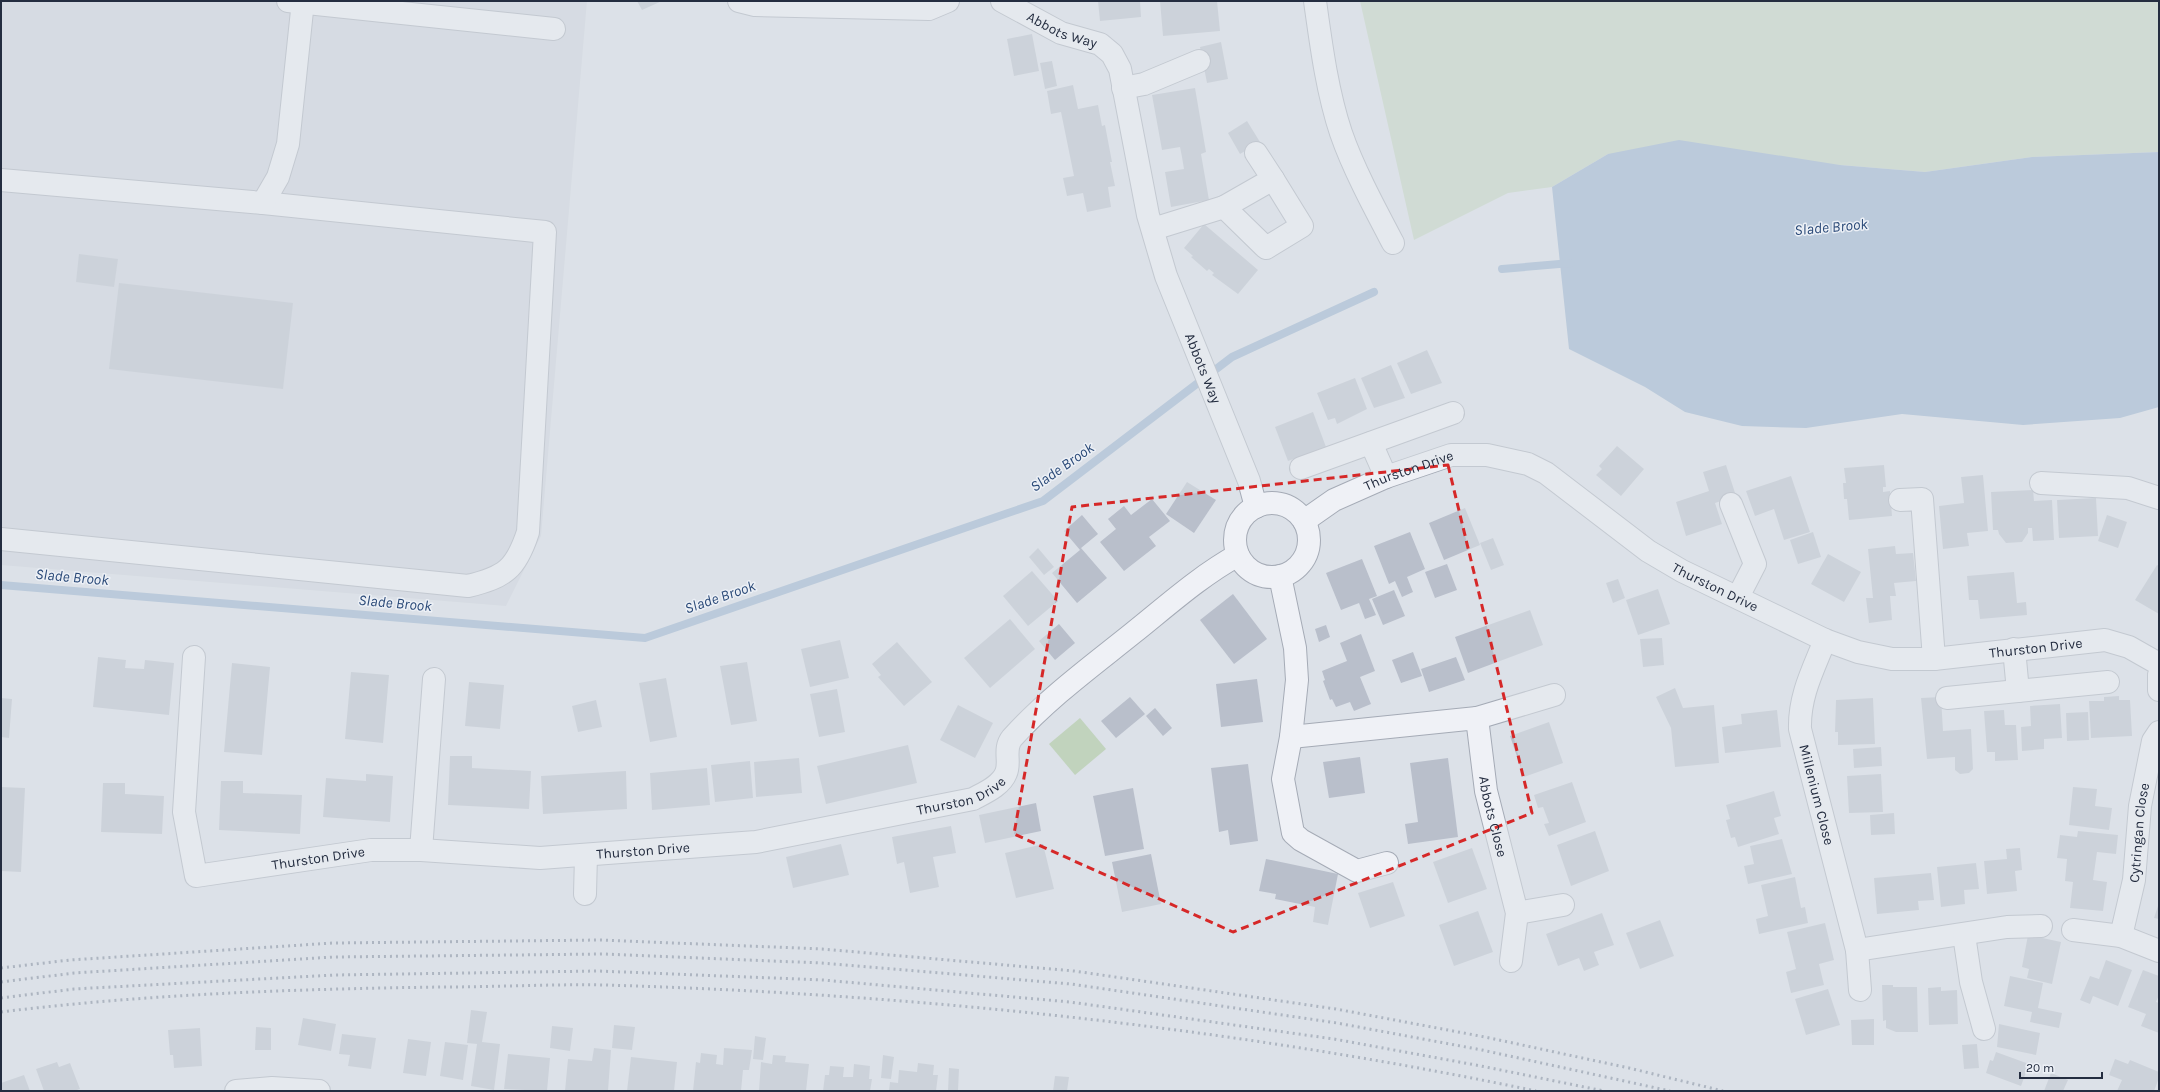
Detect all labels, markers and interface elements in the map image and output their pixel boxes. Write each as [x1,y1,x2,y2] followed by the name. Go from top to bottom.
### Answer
[1024,8,1099,52] street label: Abbots Way
[1794,215,1869,239] water label: Slade Brook
[1181,331,1225,407] street label: Abbots Way
[1027,438,1098,495] water label: Slade Brook
[1361,447,1456,495] street label: Thurston Drive
[1669,559,1761,616] street label: Thurston Drive
[35,565,110,589] water label: Slade Brook
[682,576,758,617] water label: Slade Brook
[358,591,433,615] water label: Slade Brook
[1988,635,2083,662] street label: Thurston Drive
[1795,743,1838,847] street label: Millenium Close
[915,773,1010,819] street label: Thurston Drive
[1475,775,1510,859] street label: Abbots Close
[2126,782,2153,883] street label: Cytringan Close
[596,839,691,863] street label: Thurston Drive
[271,843,366,874] street label: Thurston Drive
[2020,1054,2102,1080] scale bar
[2026,1061,2054,1075] text: 20 m

